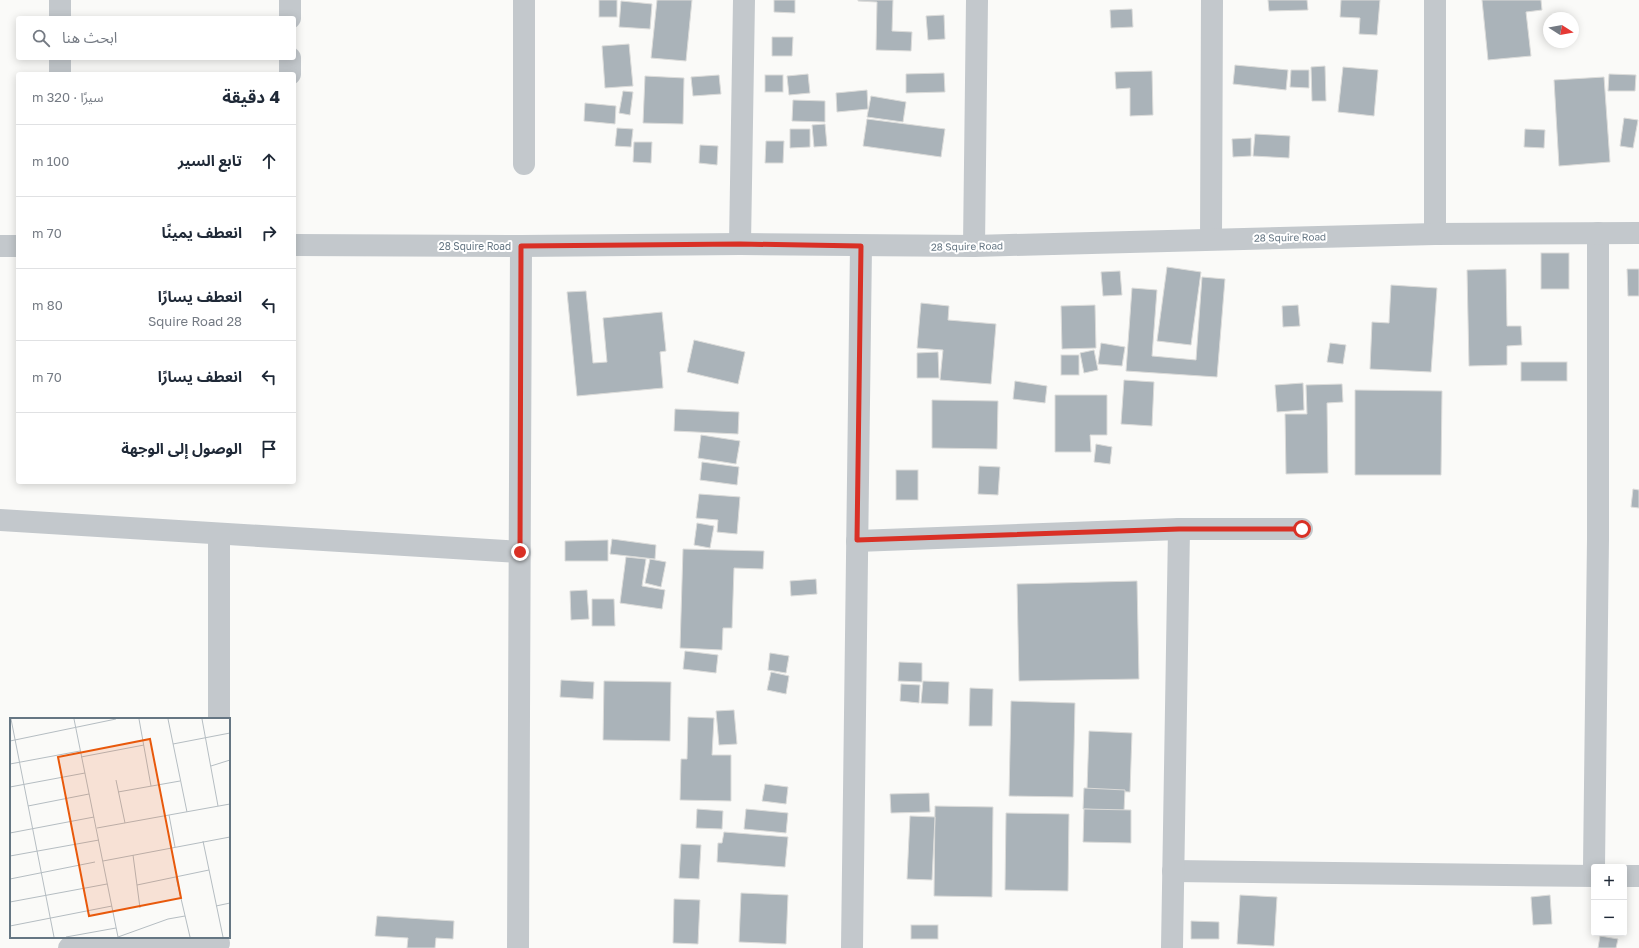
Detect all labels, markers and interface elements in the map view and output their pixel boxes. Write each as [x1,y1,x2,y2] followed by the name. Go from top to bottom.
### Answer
[1543,12,1579,48] north arrow
[16,16,296,60] search box
[30,27,52,49] icon: search
[62,28,117,46] text: ابحث هنا
[222,86,280,107] text: 4 دقيقة
[32,89,103,105] text: سيرًا · 320 m
[258,150,280,172] icon: ahead
[178,151,242,169] text: تابع السير
[32,153,69,169] text: 100 m
[258,222,280,244] icon: right
[162,223,242,241] text: انعطف يمينًا
[32,225,62,241] text: 70 m
[1254,230,1326,244] street label: 28 Squire Road
[931,239,1003,253] street label: 28 Squire Road
[439,240,511,252] street label: 28 Squire Road
[158,287,242,305] text: انعطف يسارًا
[258,294,280,316] icon: left
[32,297,63,313] text: 80 m
[148,313,242,329] text: 28 Squire Road
[258,366,280,388] icon: left
[158,367,242,385] text: انعطف يسارًا
[32,369,62,385] text: 70 m
[258,438,280,460] icon: arrive
[121,439,242,457] text: الوصول إلى الوجهة
[1293,520,1311,538] route start
[511,543,529,561] route end
[10,718,230,938] inset map
[1591,864,1627,936] map controls
[1591,864,1627,900] button: +
[1591,900,1627,936] button: −

